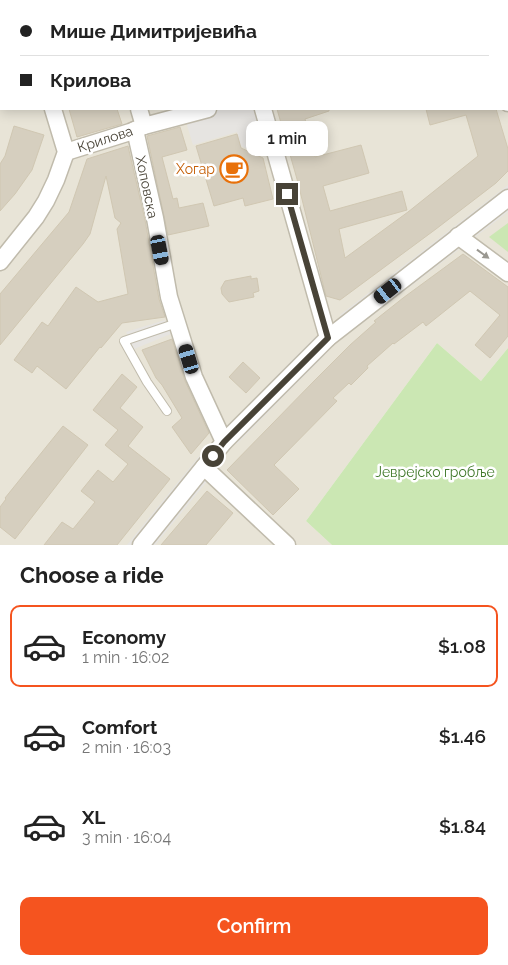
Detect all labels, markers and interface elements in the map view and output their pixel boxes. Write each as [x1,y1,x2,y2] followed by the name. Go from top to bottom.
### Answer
[50,20,257,42] text: Мише Димитријевића
[50,69,131,91] text: Крилова
[246,121,328,156] callout: 1 min
[75,123,135,155] street label: Крилова
[267,129,307,148] text: 1 min
[133,154,161,220] street label: Хоповска
[219,154,249,184] cafe icon: Хогар
[176,161,215,177] place label: Хогар
[276,183,298,205] route end
[149,234,170,266] car
[476,249,489,260] one-way arrow
[371,276,404,306] car
[177,342,200,376] car
[202,445,224,467] route start
[375,464,495,480] park label: Јеврејско гробље
[20,562,164,588] text: Choose a ride
[22,624,67,669] icon: car
[82,626,166,648] text: Economy
[438,635,486,657] text: $1.08
[82,648,169,667] text: 1 min · 16:02
[22,714,67,759] icon: car
[82,716,157,738] text: Comfort
[439,725,486,747] text: $1.46
[82,738,171,757] text: 2 min · 16:03
[22,804,67,849] icon: car
[82,806,105,828] text: XL
[439,815,486,837] text: $1.84
[82,828,171,847] text: 3 min · 16:04
[20,897,488,955] button: Confirm

